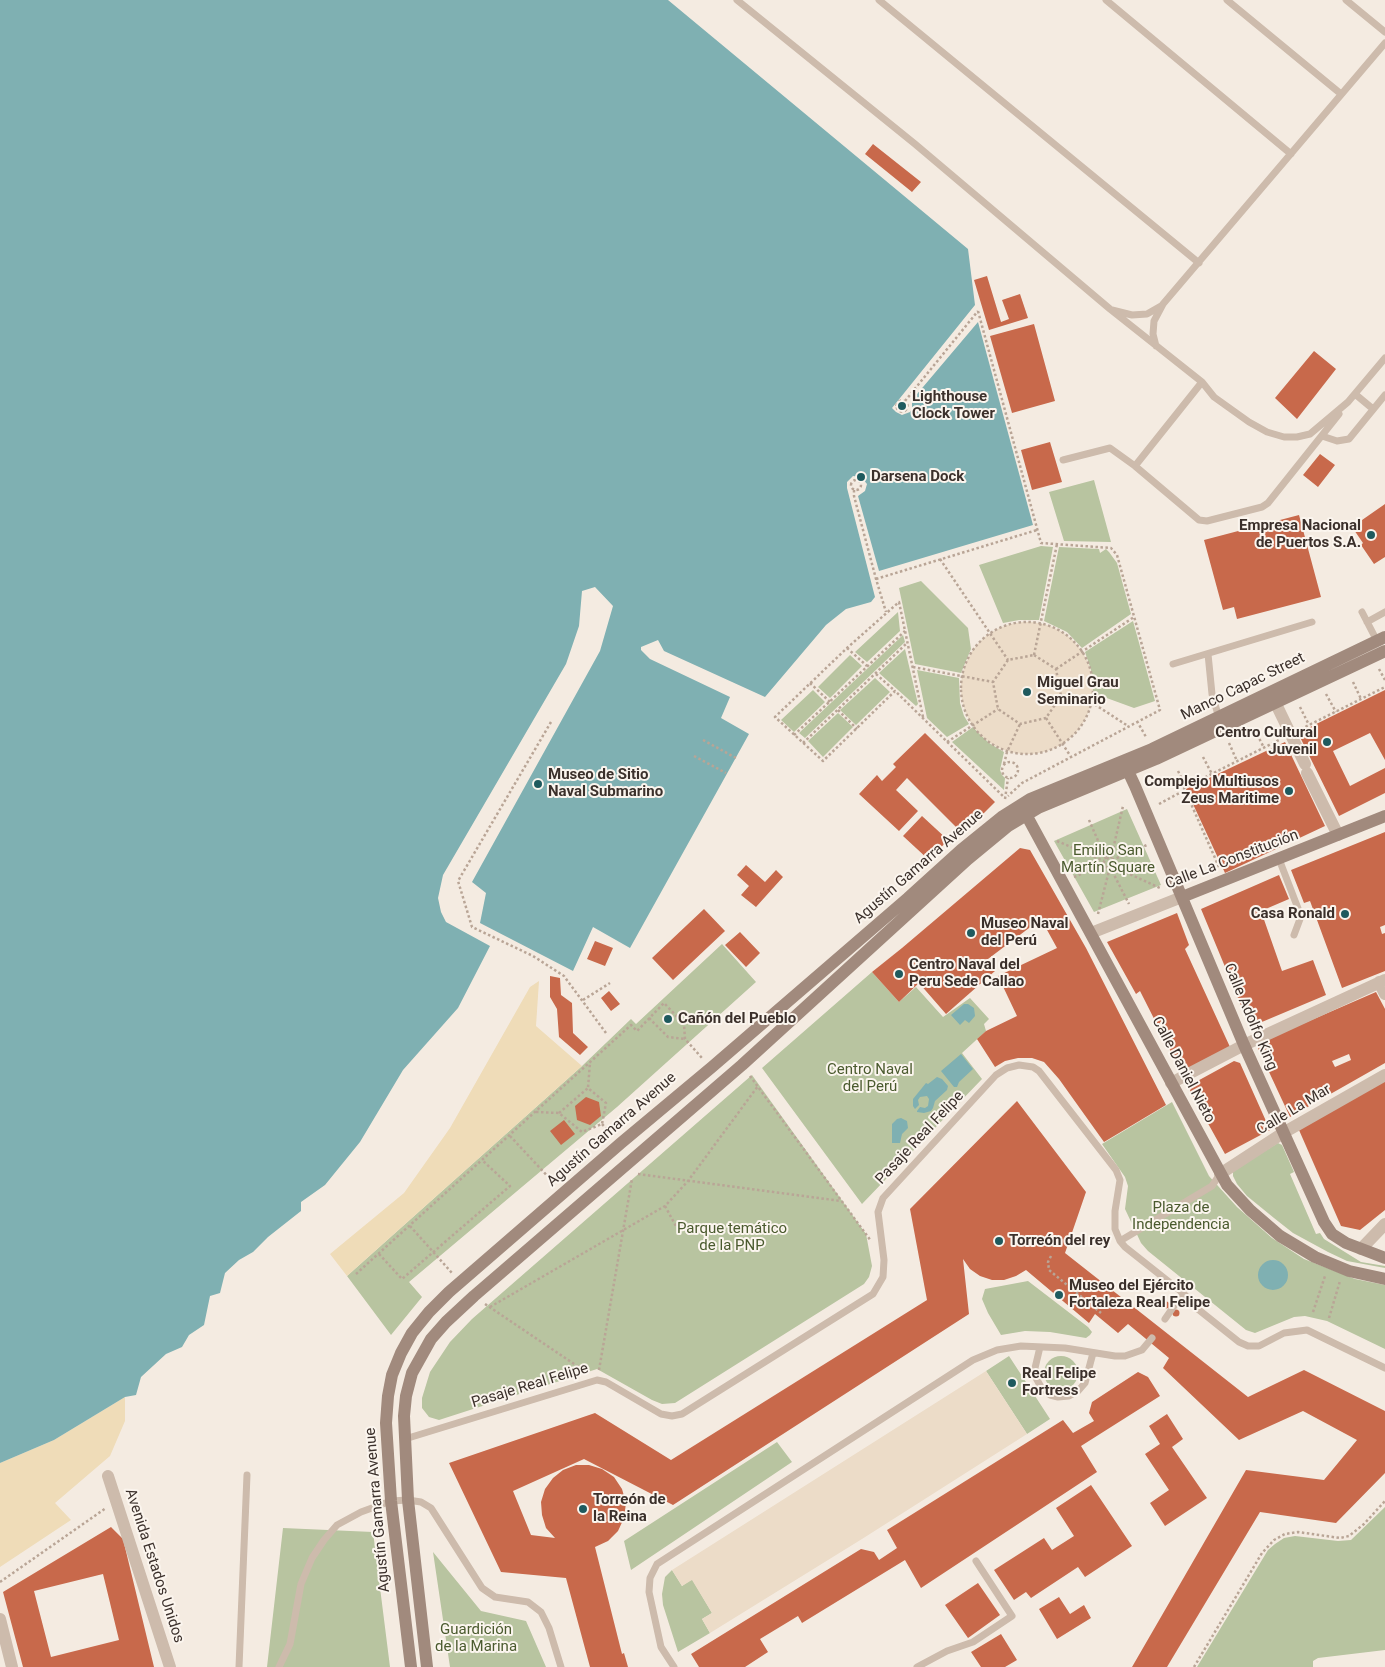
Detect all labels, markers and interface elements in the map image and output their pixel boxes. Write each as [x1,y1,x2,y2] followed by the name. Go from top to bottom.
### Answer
[912,388,995,423] place label: Lighthouse Clock Tower
[896,400,908,412] marker: Lighthouse Clock Tower
[871,468,964,486] place label: Darsena Dock
[855,471,867,483] marker: Darsena Dock
[1239,517,1361,552] place label: Empresa Nacional de Puertos S.A.
[1365,529,1377,541] marker: Empresa Nacional de Puertos S.A.
[1178,649,1308,725] street label: Manco Capac Street
[1037,674,1119,709] place label: Miguel Grau Seminario
[1021,686,1033,698] marker: Miguel Grau Seminario
[1215,724,1317,759] place label: Centro Cultural Juvenil
[1321,736,1333,748] marker: Centro Cultural Juvenil
[548,766,663,801] place label: Museo de Sitio Naval Submarino
[1144,773,1279,808] place label: Complejo Multiusos Zeus Maritime
[532,778,544,790] marker: Museo de Sitio Naval Submarino
[1283,785,1295,797] marker: Complejo Multiusos Zeus Maritime
[851,806,987,928] street label: Agustín Gamarra Avenue
[1163,826,1301,894] street label: Calle La Constitución
[1061,842,1155,877] park label: Emilio San Martín Square
[1251,905,1335,923] place label: Casa Ronald
[1339,908,1351,920] marker: Casa Ronald
[981,915,1069,950] place label: Museo Naval del Perú
[965,927,977,939] marker: Museo Naval del Perú
[909,956,1024,991] place label: Centro Naval del Peru Sede Callao
[1219,961,1281,1073] street label: Calle Adolfo King
[893,968,905,980] marker: Centro Naval del Peru Sede Callao
[678,1010,796,1028] place label: Cañón del Pueblo
[662,1013,674,1025] marker: Cañón del Pueblo
[1147,1014,1219,1126] street label: Calle Daniel Nieto
[827,1061,913,1096] park label: Centro Naval del Perú
[544,1069,680,1191] street label: Agustín Gamarra Avenue
[1254,1081,1334,1139] street label: Calle La Mar
[872,1088,968,1188] street label: Pasaje Real Felipe
[1132,1199,1230,1234] park label: Plaza de Independencia
[677,1220,787,1255] park label: Parque temático de la PNP
[1009,1232,1110,1250] place label: Torreón del rey
[993,1235,1005,1247] marker: Torreón del rey
[1069,1277,1210,1312] place label: Museo del Ejército Fortaleza Real Felipe
[1053,1289,1065,1301] marker: Museo del Ejército Fortaleza Real Felipe
[469,1360,591,1412] street label: Pasaje Real Felipe
[1022,1365,1096,1400] place label: Real Felipe Fortress
[1006,1377,1018,1389] marker: Real Felipe Fortress
[362,1427,394,1593] street label: Agustín Gamarra Avenue
[121,1487,187,1645] street label: Avenida Estados Unidos
[593,1491,666,1526] place label: Torreón de la Reina
[577,1503,589,1515] marker: Torreón de la Reina
[435,1621,517,1656] park label: Guardición de la Marina

